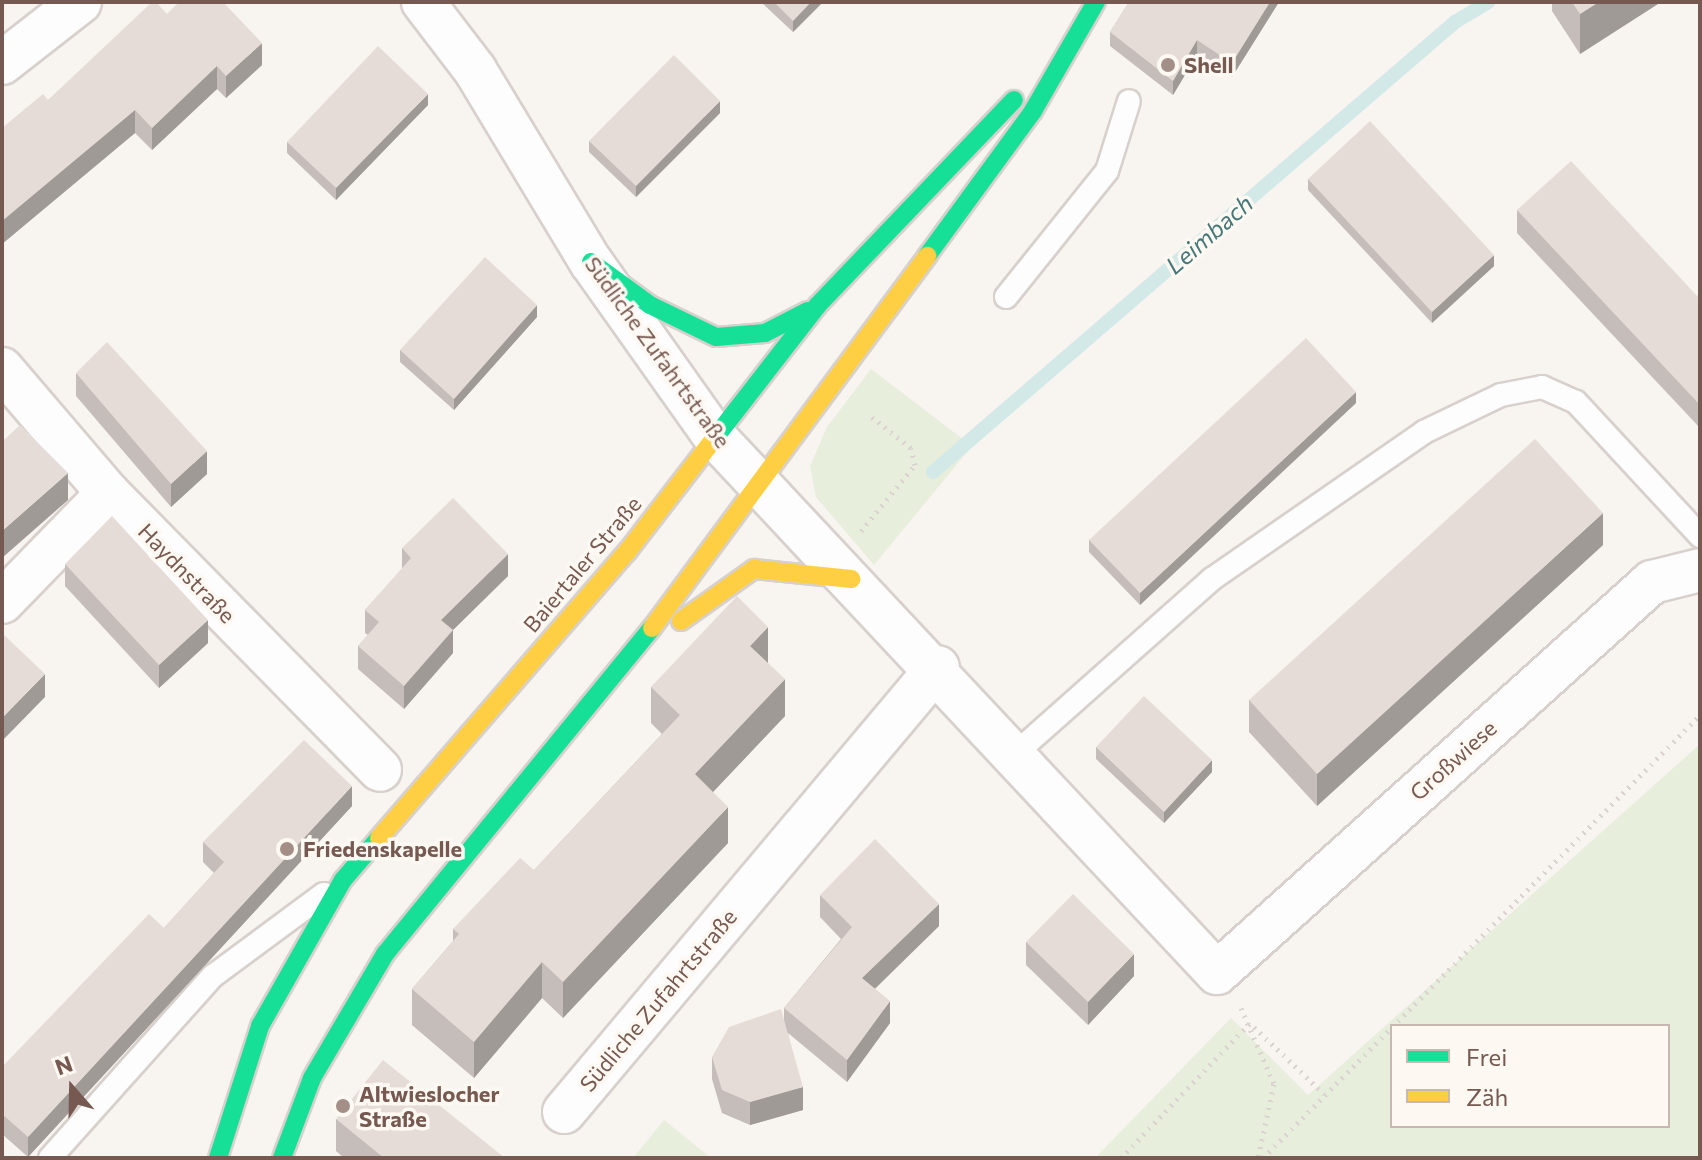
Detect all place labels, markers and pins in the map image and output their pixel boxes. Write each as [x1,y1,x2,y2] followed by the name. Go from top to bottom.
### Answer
[1184,52,1234,78] place label: Shell
[1159,56,1177,74] marker: Shell
[303,836,462,862] place label: Friedenskapelle
[278,840,296,858] marker: Friedenskapelle
[359,1080,500,1132] place label: Altwieslocher Straße
[334,1097,352,1115] marker: Altwieslocher Straße

